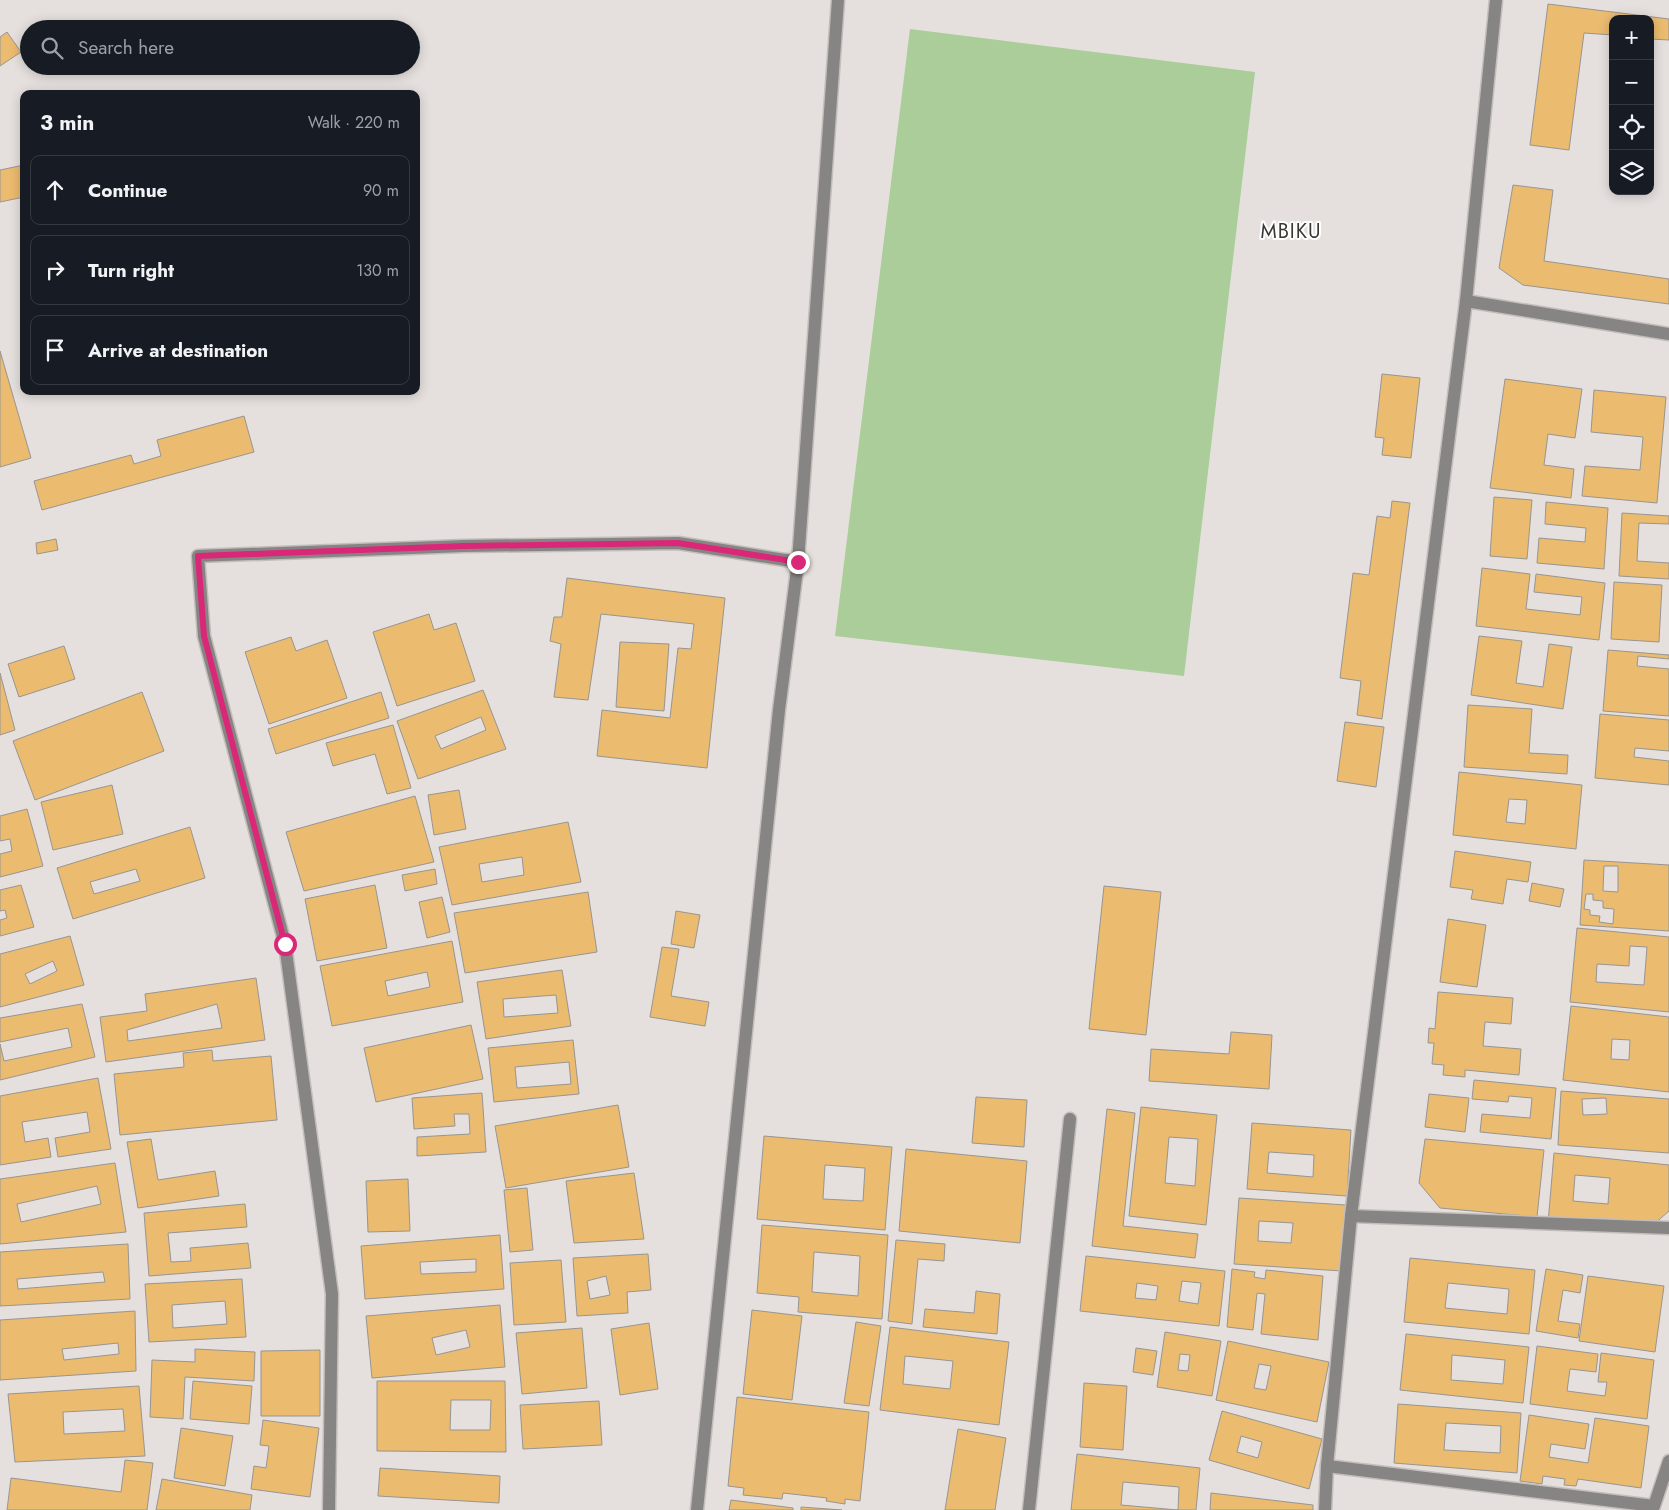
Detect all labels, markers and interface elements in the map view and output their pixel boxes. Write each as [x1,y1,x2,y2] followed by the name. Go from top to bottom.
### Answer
[1609,15,1654,195] map controls
[1609,15,1654,60] button: +
[20,20,420,75] search box
[38,34,66,62] icon: search
[78,34,174,61] text: Search here
[1609,60,1654,105] button: −
[1609,105,1654,150] button: locate
[40,108,94,138] text: 3 min
[308,111,400,134] text: Walk · 220 m
[1609,150,1654,195] button: layers
[41,176,69,204] icon: ahead
[88,177,167,204] text: Continue
[363,179,399,202] text: 90 m
[1260,217,1322,246] district label: MBIKU
[41,256,69,284] icon: right
[88,257,174,284] text: Turn right
[356,259,399,282] text: 130 m
[41,336,69,364] icon: arrive
[88,337,268,364] text: Arrive at destination
[787,551,810,574] route end
[274,933,297,956] route start

